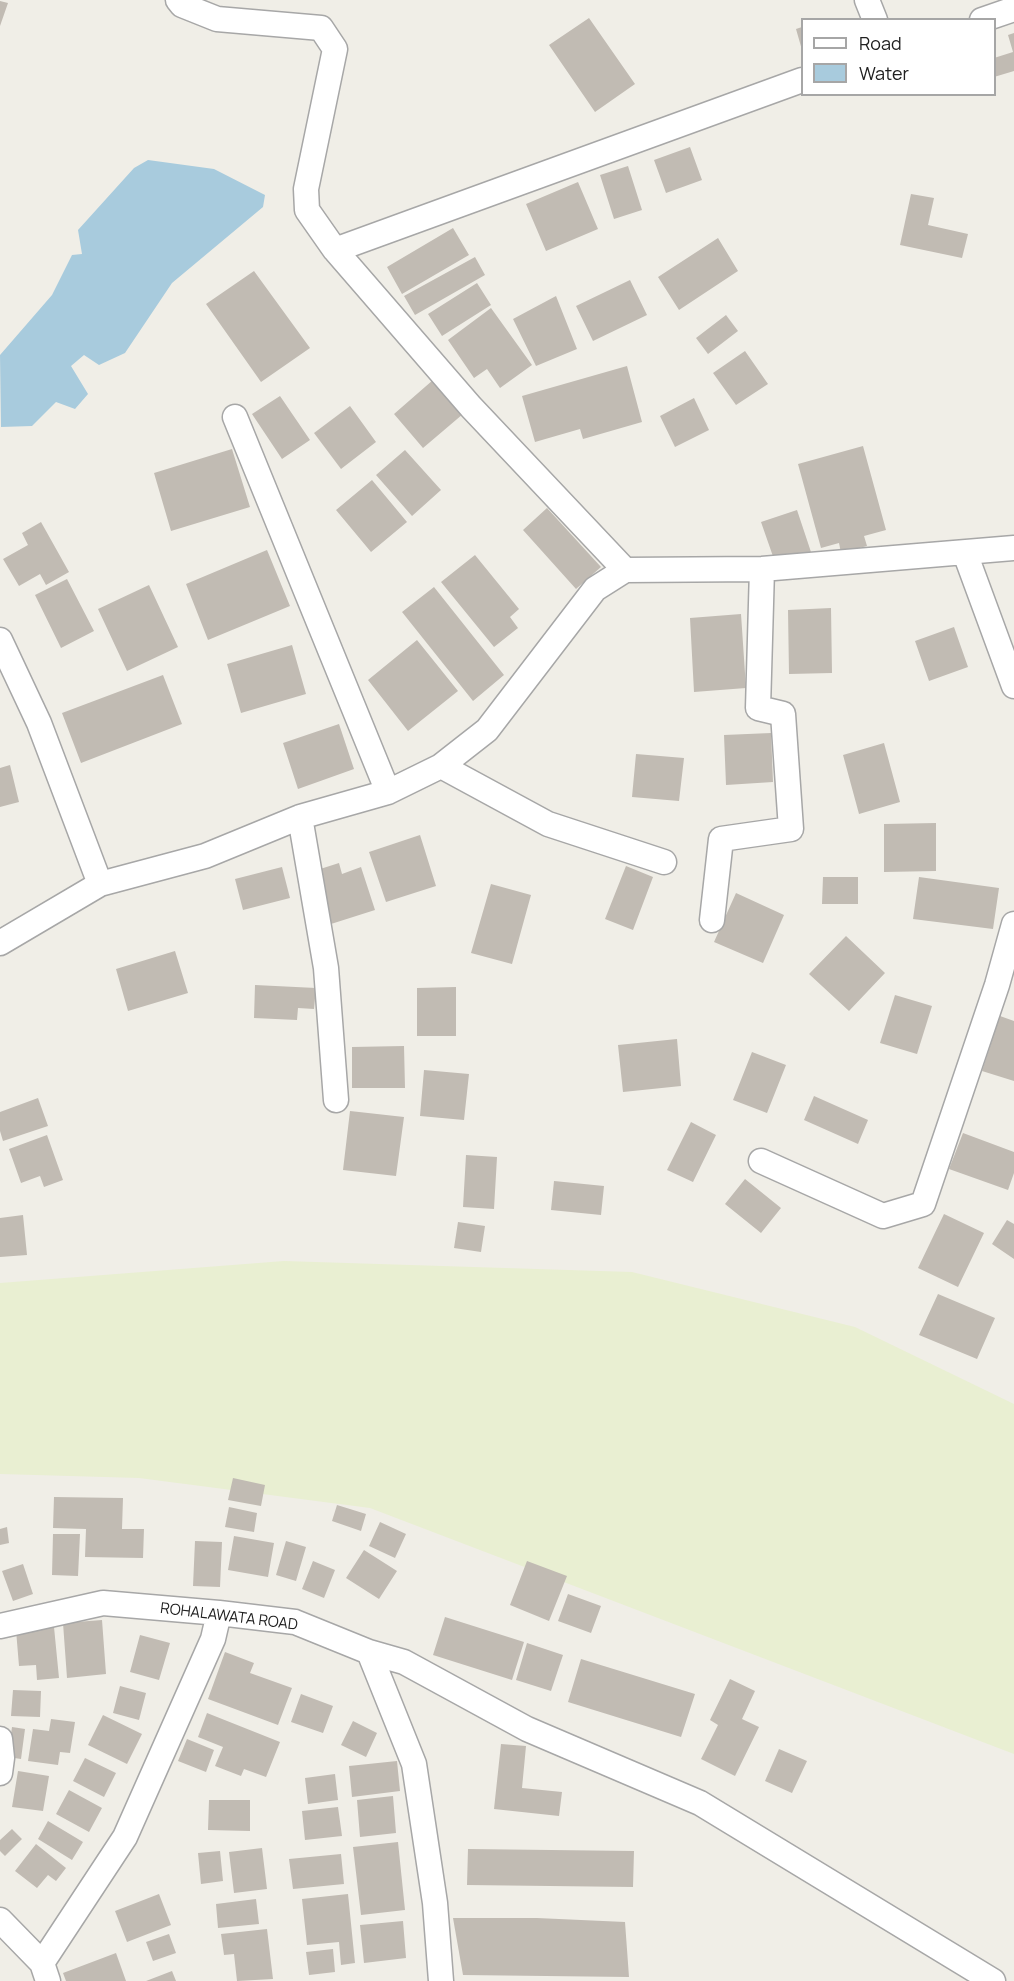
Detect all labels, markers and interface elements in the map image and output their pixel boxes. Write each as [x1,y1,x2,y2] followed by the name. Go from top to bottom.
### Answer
[801,18,996,96] legend
[859,31,902,55] text: Road
[859,61,909,85] text: Water
[159,1600,299,1634] street label: ROHALAWATA ROAD

